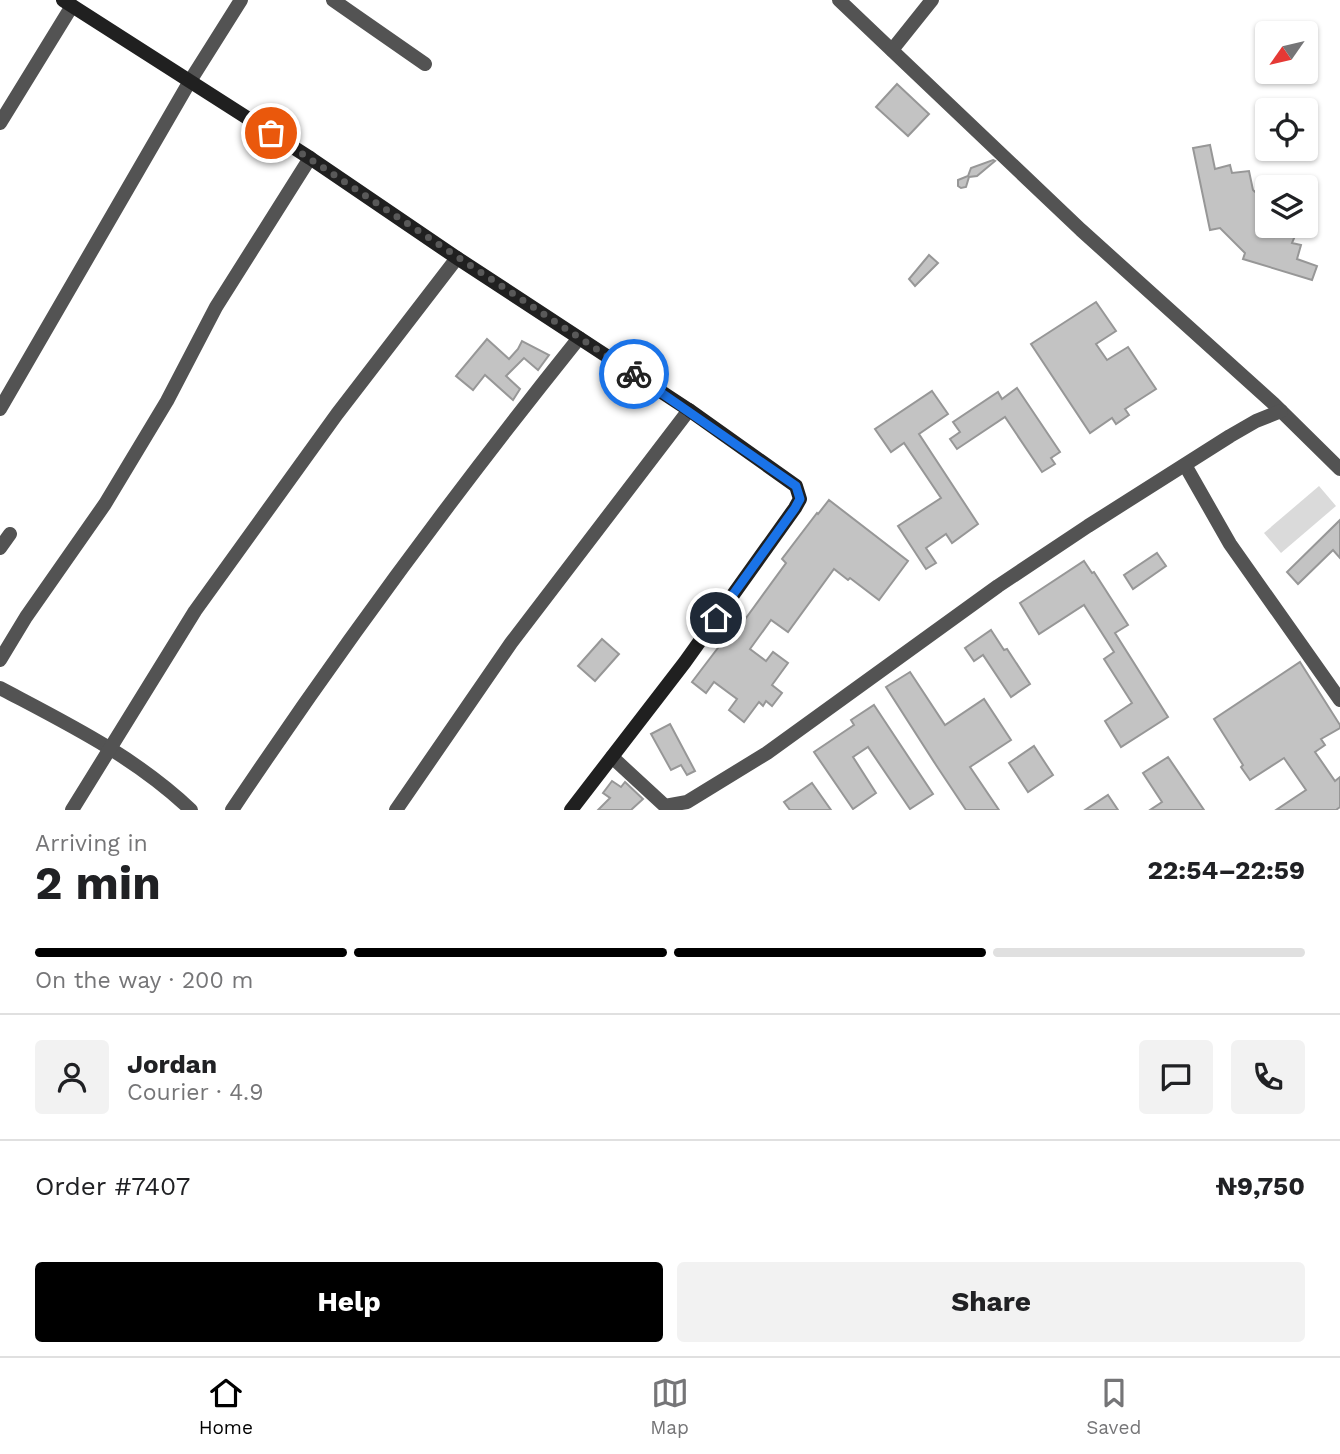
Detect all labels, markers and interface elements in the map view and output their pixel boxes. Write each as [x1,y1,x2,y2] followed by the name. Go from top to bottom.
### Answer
[1255,21,1318,84] north arrow
[1255,21,1318,238] map controls
[1255,98,1318,161] button: locate
[241,103,301,163] pin
[252,114,290,152] icon: bag
[1255,175,1318,238] button: layers
[599,339,669,409] courier
[615,355,653,393] icon: bike
[686,588,746,648] pin
[697,599,735,637] icon: home
[35,830,148,857] text: Arriving in
[1147,855,1305,885] text: 22:54–22:59
[35,856,161,910] text: 2 min
[35,967,253,994] text: On the way · 200 m
[35,1040,109,1114] button: person
[1139,1040,1213,1114] button: chat
[1231,1040,1305,1114] button: phone
[127,1049,217,1079] text: Jordan
[127,1079,263,1106] text: Courier · 4.9
[35,1171,190,1201] text: Order #7407
[1216,1171,1305,1201] text: ₦9,750
[35,1262,663,1342] button: Help
[677,1262,1305,1342] button: Share
[199,1374,253,1439] tab: Home
[650,1374,689,1439] tab: Map
[1086,1374,1141,1439] tab: Saved

